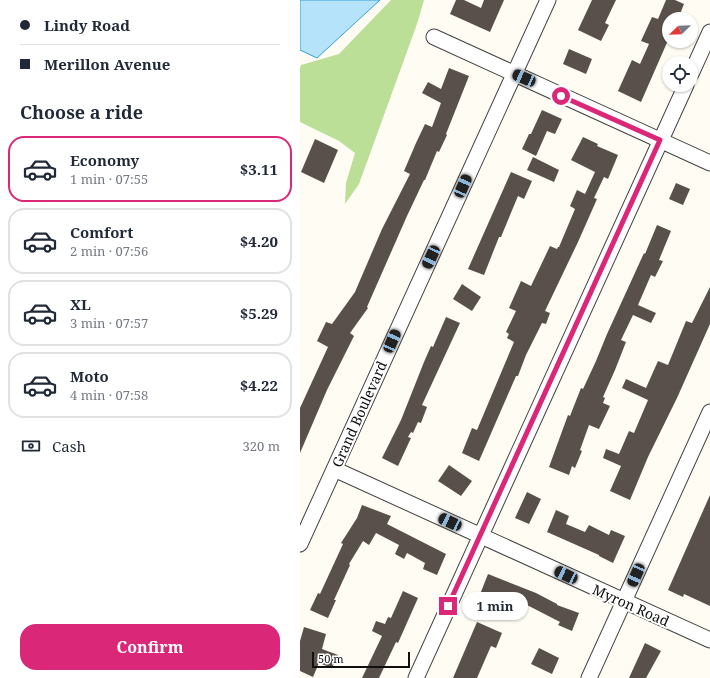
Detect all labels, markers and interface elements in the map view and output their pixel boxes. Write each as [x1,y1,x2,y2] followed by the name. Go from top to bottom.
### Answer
[662,12,698,48] north arrow
[662,12,698,92] map controls
[44,15,130,35] text: Lindy Road
[44,54,170,74] text: Merillon Avenue
[662,56,698,92] button: locate
[511,68,537,88] car
[552,87,570,105] route start
[20,100,143,124] text: Choose a ride
[70,150,139,170] text: Economy
[22,151,58,187] icon: car
[240,159,278,179] text: $3.11
[70,170,148,188] text: 1 min · 07:55
[453,173,473,199] car
[70,222,133,242] text: Comfort
[22,223,58,259] icon: car
[240,231,278,251] text: $4.20
[70,242,148,260] text: 2 min · 07:56
[420,244,442,270] car
[70,294,91,314] text: XL
[22,295,58,331] icon: car
[240,303,278,323] text: $5.29
[70,314,148,332] text: 3 min · 07:57
[382,328,402,354] car
[327,357,391,470] street label: Grand Boulevard
[70,366,109,386] text: Moto
[22,367,58,403] icon: car
[240,375,278,395] text: $4.22
[70,386,148,404] text: 4 min · 07:58
[20,435,42,457] icon: cash
[52,436,86,456] text: Cash
[243,437,280,455] text: 320 m
[437,511,463,533] car
[626,562,646,588] car
[553,564,579,586] car
[590,580,673,631] street label: Myron Road
[462,592,528,620] callout: 1 min
[439,597,457,615] route end
[477,597,513,615] text: 1 min
[20,624,280,670] button: Confirm
[312,650,410,669] scale bar
[318,651,344,666] text: 50 m

